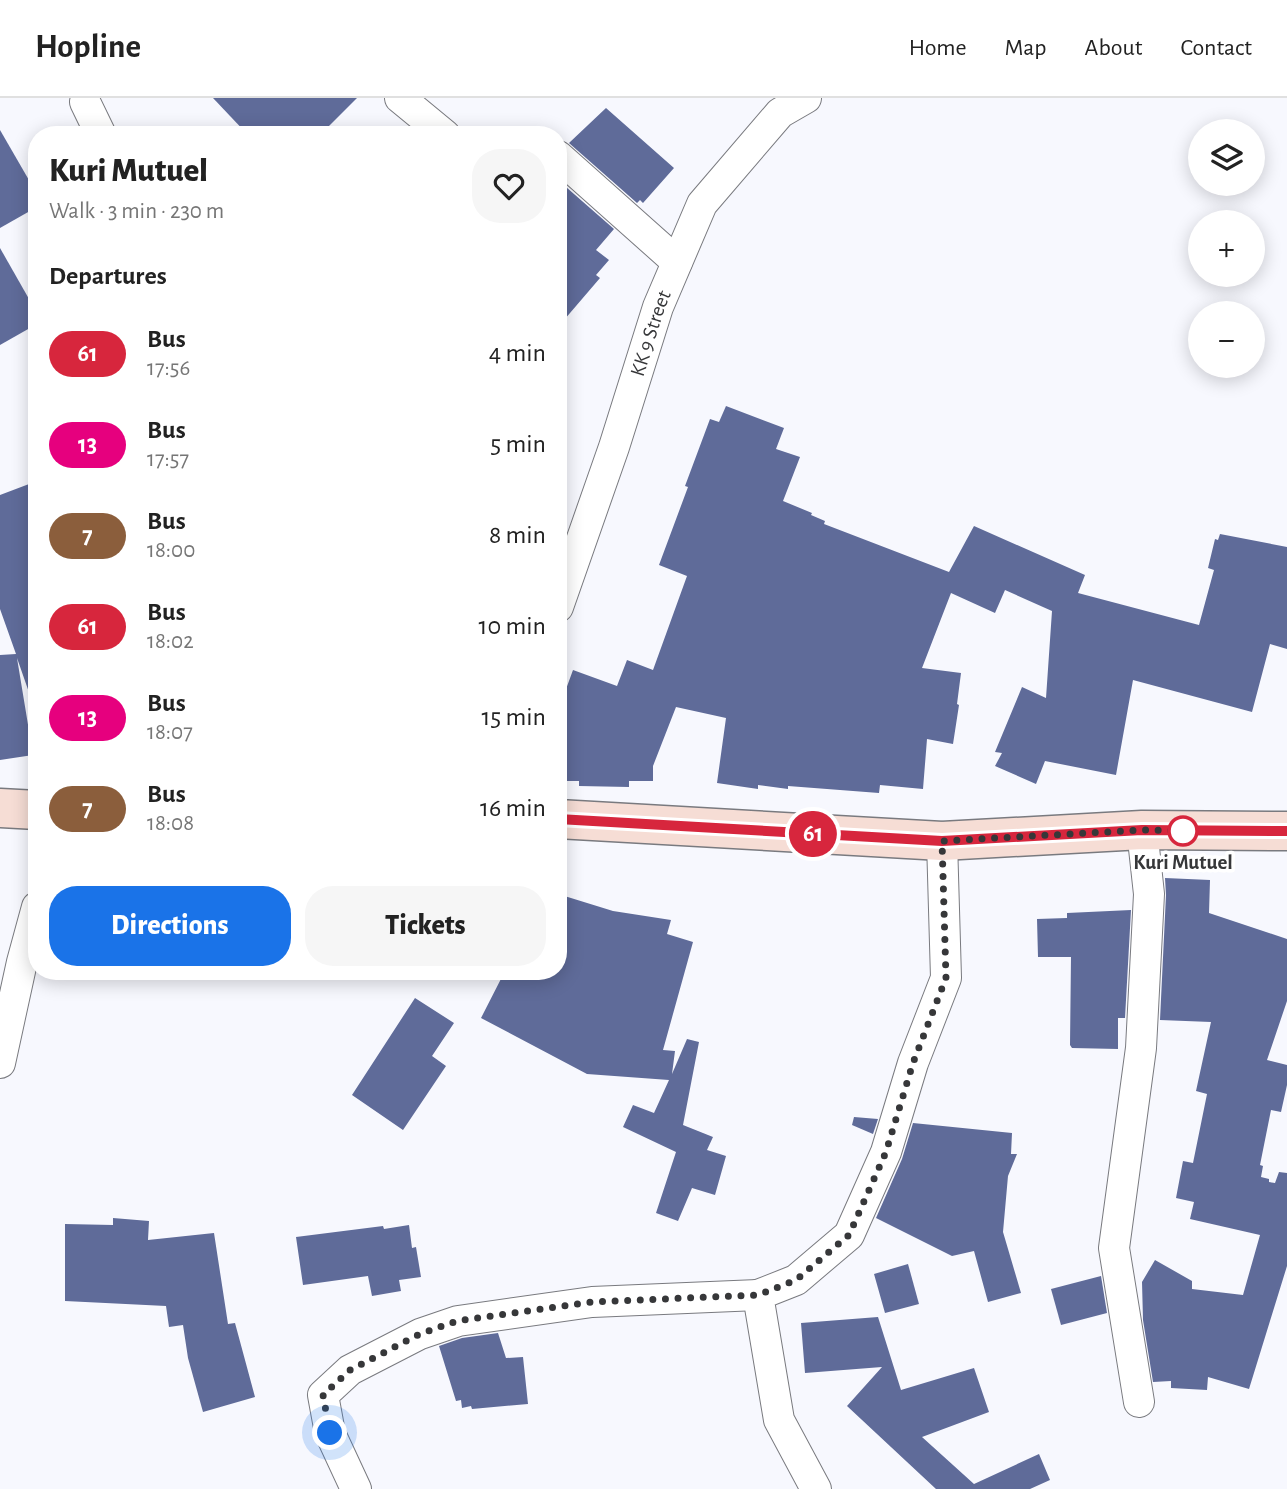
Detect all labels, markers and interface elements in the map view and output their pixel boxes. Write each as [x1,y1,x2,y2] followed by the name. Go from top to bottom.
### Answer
[35,31,141,64] text: Hopline
[909,36,967,60] text: Home
[1005,36,1047,60] text: Map
[1085,36,1142,60] text: About
[1180,36,1252,60] text: Contact
[1188,119,1265,378] map controls
[1188,119,1265,196] button: layers
[472,149,546,223] button: heart
[49,155,208,188] text: Kuri Mutuel
[49,200,224,223] text: Walk · 3 min · 230 m
[1188,210,1265,287] button: +
[49,263,167,289] text: Departures
[626,287,675,379] street label: KK 9 Street
[1188,301,1265,378] button: −
[147,326,186,352] text: Bus
[489,340,546,366] text: 4 min
[77,342,98,366] text: 61
[147,357,190,380] text: 17:56
[147,417,186,443] text: Bus
[490,431,546,457] text: 5 min
[78,433,97,457] text: 13
[147,448,189,471] text: 17:57
[147,508,186,534] text: Bus
[489,522,546,548] text: 8 min
[82,524,93,548] text: 7
[147,539,195,562] text: 18:00
[147,599,186,625] text: Bus
[479,613,546,639] text: 10 min
[77,615,98,639] text: 61
[147,630,194,653] text: 18:02
[147,690,186,716] text: Bus
[481,704,546,730] text: 15 min
[78,706,97,730] text: 13
[147,721,193,744] text: 18:07
[147,781,186,807] text: Bus
[480,795,546,821] text: 16 min
[82,797,93,821] text: 7
[782,811,844,857] line badge: 61
[147,812,194,835] text: 18:08
[1168,816,1198,846] marker: Kuri Mutuel
[803,822,823,846] text: 61
[1133,852,1233,873] place label: Kuri Mutuel
[49,886,291,966] button: Directions
[305,886,546,966] button: Tickets
[312,1415,347,1450] your location

